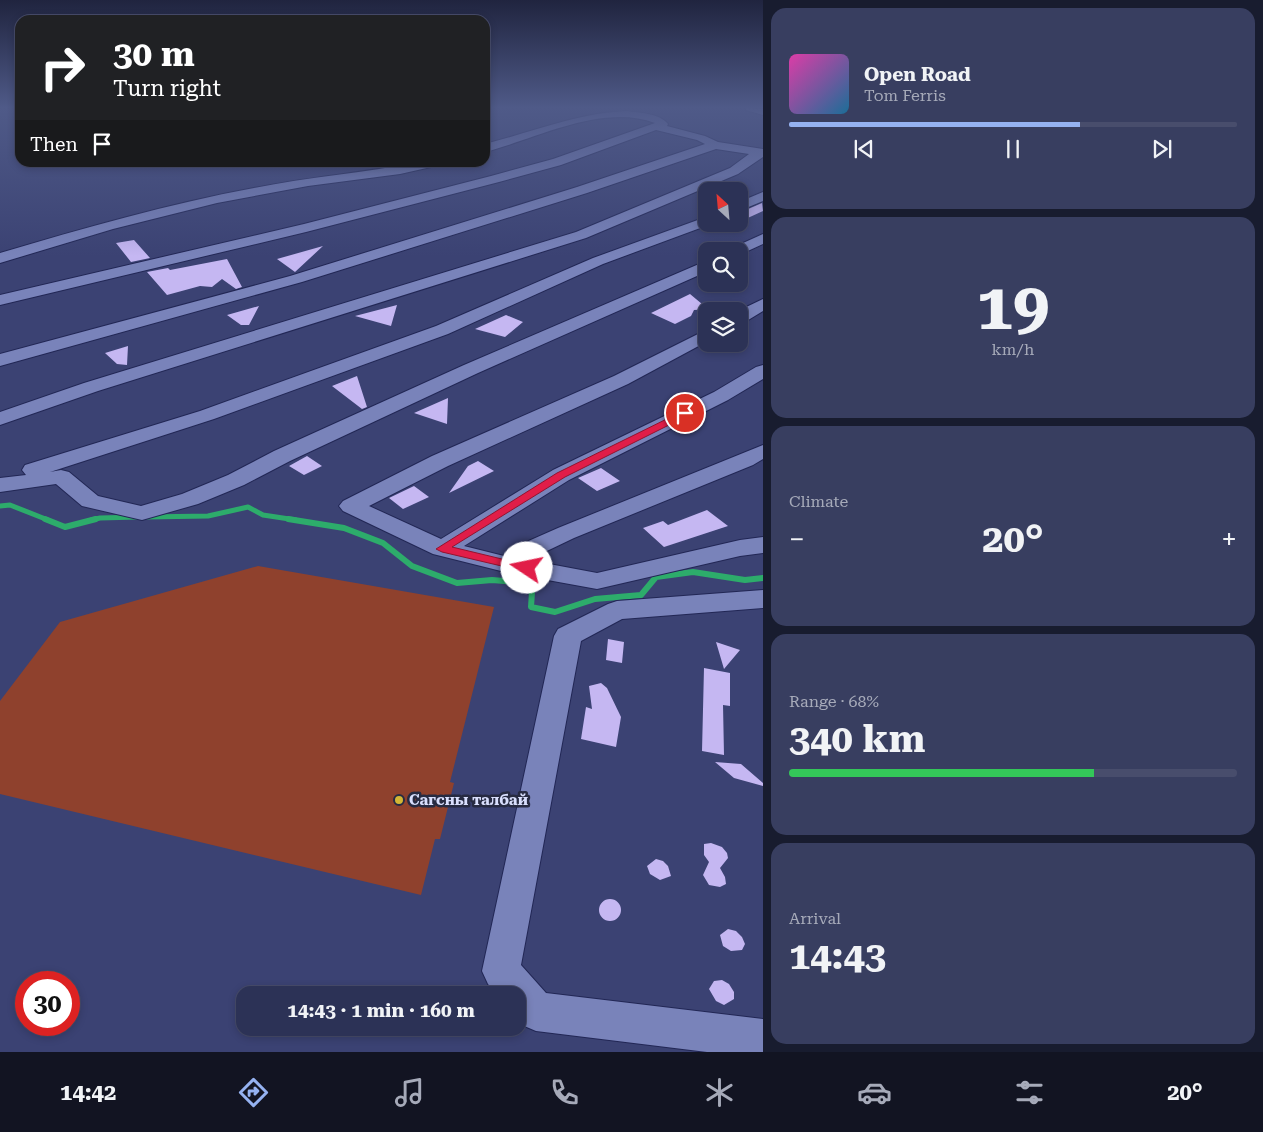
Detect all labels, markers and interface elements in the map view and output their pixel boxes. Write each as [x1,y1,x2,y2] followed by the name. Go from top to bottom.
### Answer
[113,34,195,75] text: 30 m
[30,35,95,100] icon: right
[864,63,971,86] text: Open Road
[113,76,221,101] text: Turn right
[864,86,946,105] text: Tom Ferris
[88,130,116,158] icon: arrive
[30,133,78,156] text: Then
[850,135,878,163] icon: previous
[999,135,1027,163] icon: pause
[1148,135,1176,163] icon: next
[698,182,748,232] north arrow
[698,182,748,352] map controls
[698,242,748,292] button: search
[977,269,1049,345] text: 19
[698,302,748,352] button: layers
[992,340,1034,359] text: km/h
[664,392,706,434] pin
[671,399,699,427] icon: arrive
[789,492,848,511] text: Climate
[982,517,1044,561] text: 20°
[789,523,805,556] text: −
[1221,523,1237,556] text: +
[500,541,552,593] position arrow
[789,692,879,711] text: Range · 68%
[789,717,925,761] text: 340 km
[409,791,528,809] place label: Сагсны талбай
[393,794,405,806] marker: Сагсны талбай
[789,909,841,928] text: Arrival
[789,934,886,978] text: 14:43
[15,971,80,1036] speed limit sign: 30
[287,999,475,1022] text: 14:43 · 1 min · 160 m
[236,1075,271,1110] icon: directions
[392,1075,427,1110] icon: music
[547,1075,582,1110] icon: phone
[702,1075,737,1110] icon: climate
[857,1075,892,1110] icon: car
[1012,1075,1047,1110] icon: filters
[60,1080,116,1105] text: 14:42
[1167,1080,1203,1105] text: 20°

